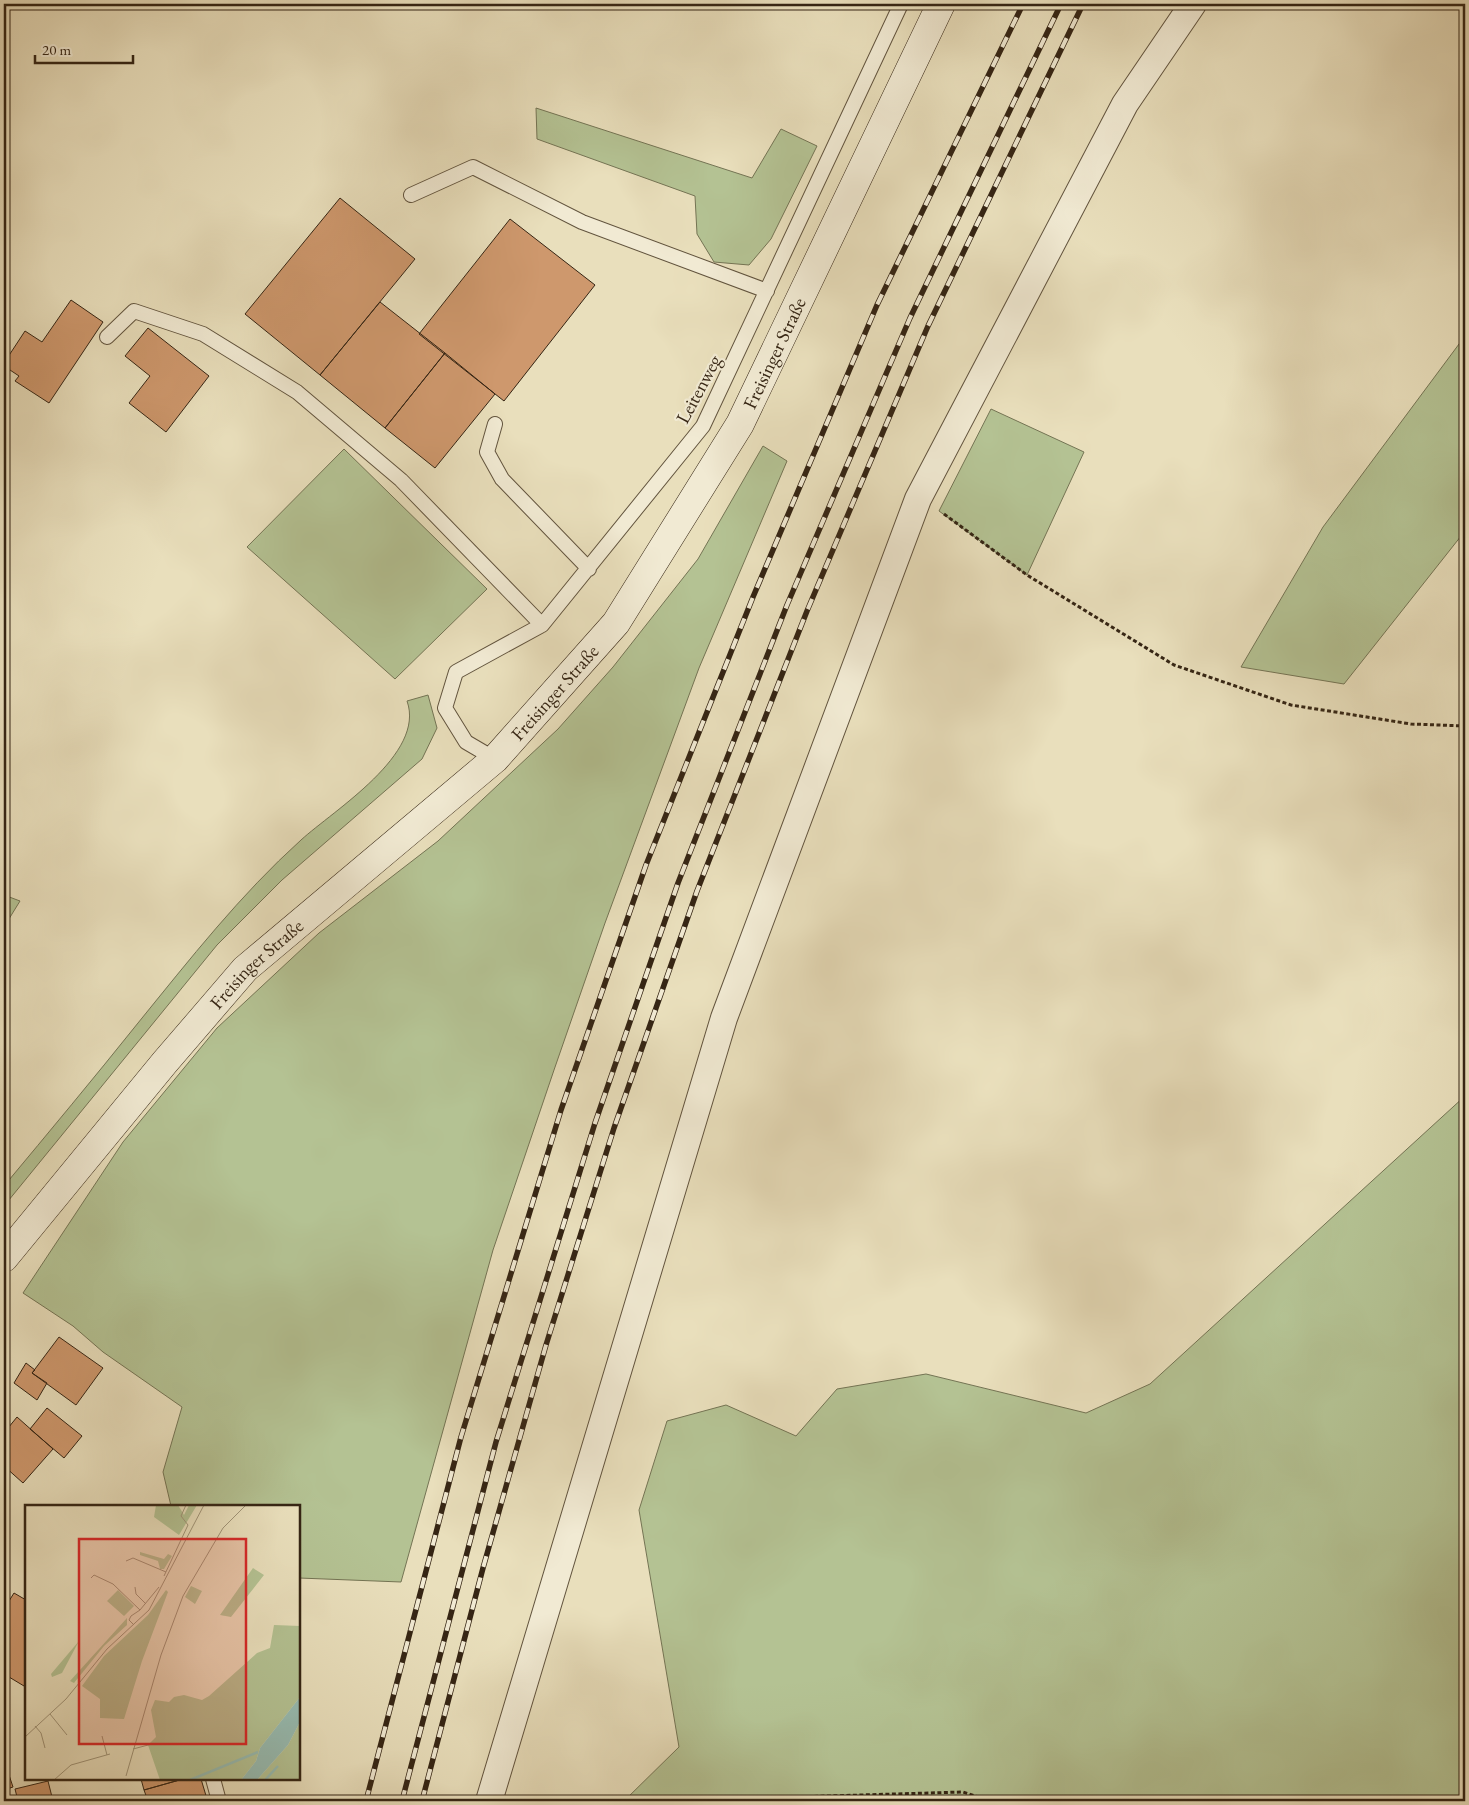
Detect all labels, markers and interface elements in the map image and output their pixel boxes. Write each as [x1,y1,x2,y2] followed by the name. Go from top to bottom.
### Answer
[35,32,132,64] scale bar
[42,40,71,59] text: 20 m
[737,293,812,413] street label: Freisinger Straße
[670,350,727,428] street label: Leitenweg
[505,639,604,746] street label: Freisinger Straße
[204,914,308,1014] street label: Freisinger Straße
[25,1505,300,1780] inset map

